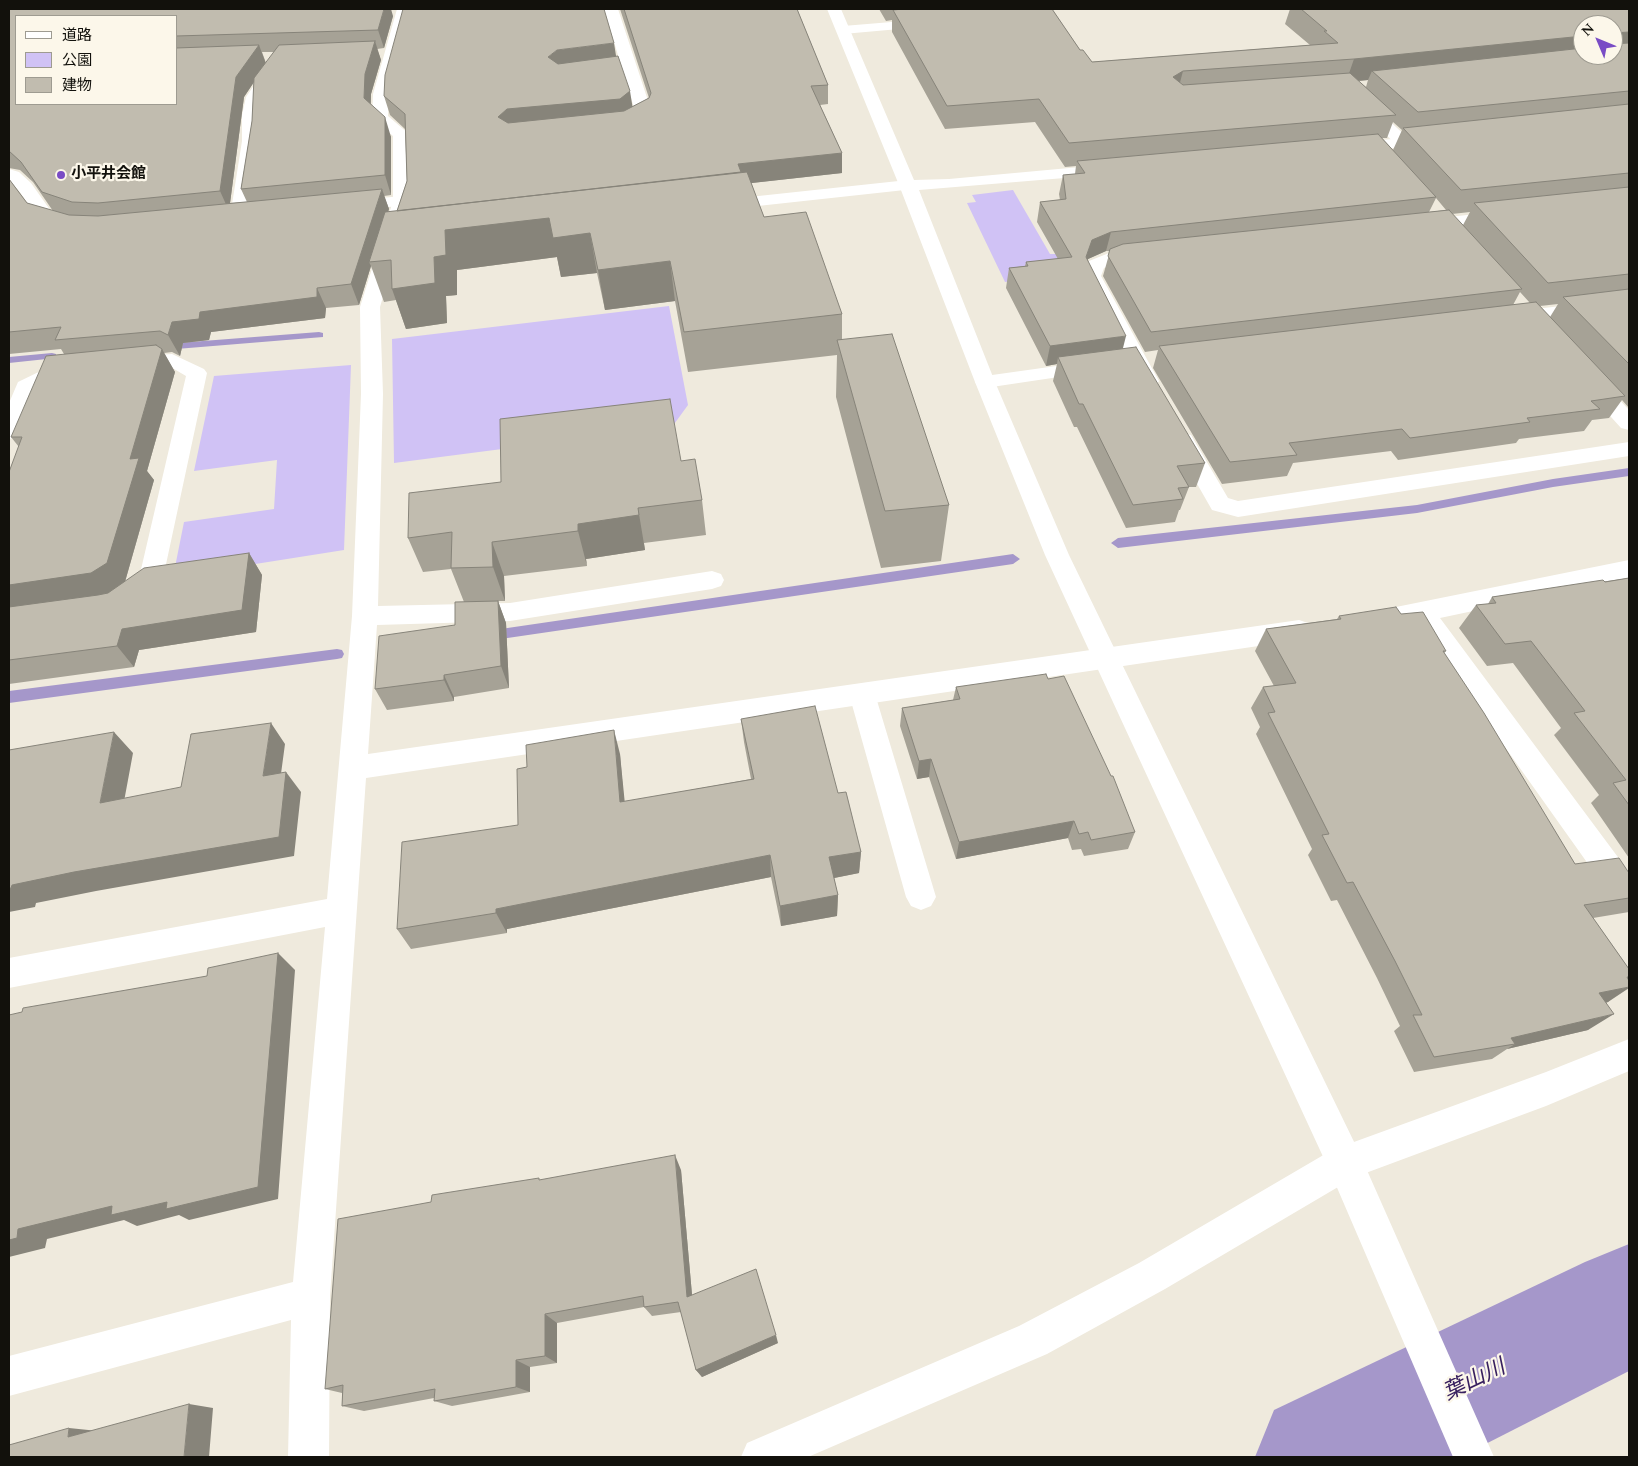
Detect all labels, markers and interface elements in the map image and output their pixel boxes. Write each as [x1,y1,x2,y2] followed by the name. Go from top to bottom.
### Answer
[15,15,178,105] legend
[1573,15,1623,65] north arrow
[1576,18,1599,41] text: N
[62,24,92,47] text: 道路
[62,49,92,72] text: 公園
[62,74,92,97] text: 建物
[71,166,146,184] place label: 小平井会館
[55,169,67,181] marker: 小平井会館
[1440,1356,1510,1408] water label: 葉山川

